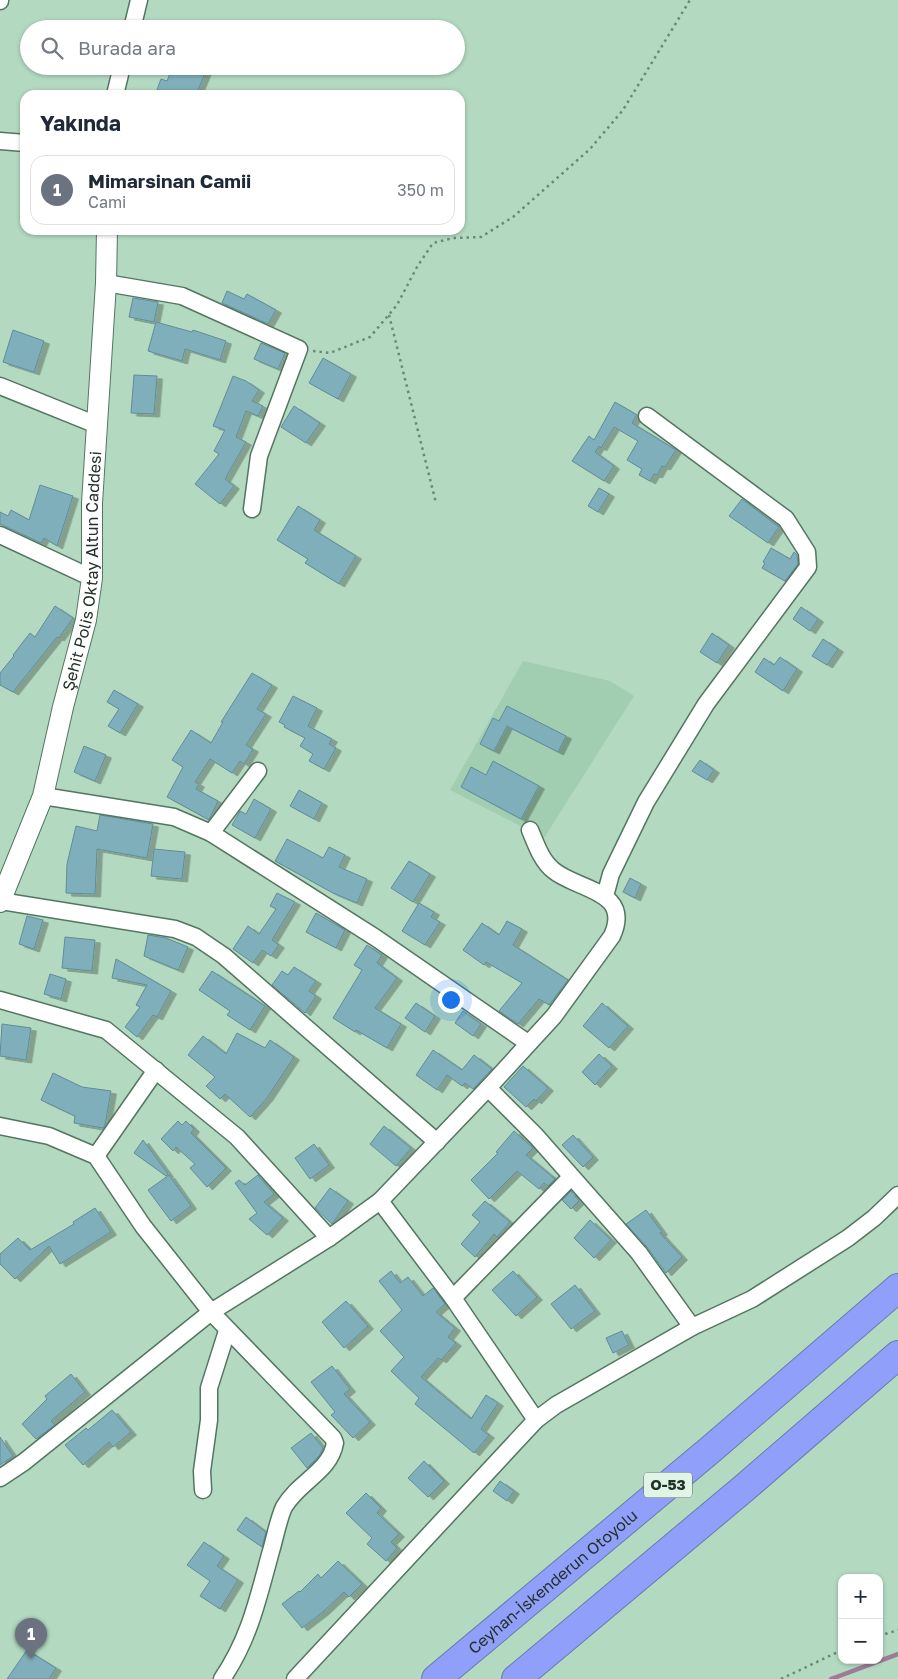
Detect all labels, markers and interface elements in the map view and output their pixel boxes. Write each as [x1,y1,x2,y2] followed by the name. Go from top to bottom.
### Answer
[20,20,465,75] search box
[38,34,66,62] icon: search
[78,36,176,59] text: Burada ara
[40,110,121,136] text: Yakında
[88,169,251,192] text: Mimarsinan Camii
[53,180,61,200] text: 1
[397,180,444,200] text: 350 m
[88,192,126,212] text: Cami
[58,450,105,693] street label: Şehit Polis Oktay Altun Caddesi
[438,987,464,1013] your location
[644,1472,692,1498] road number: O-53
[464,1505,641,1658] street label: Ceyhan-İskenderun Otoyolu
[838,1574,883,1664] map controls
[838,1574,883,1619] button: +
[15,1618,47,1659] pin: 1
[838,1619,883,1664] button: −

